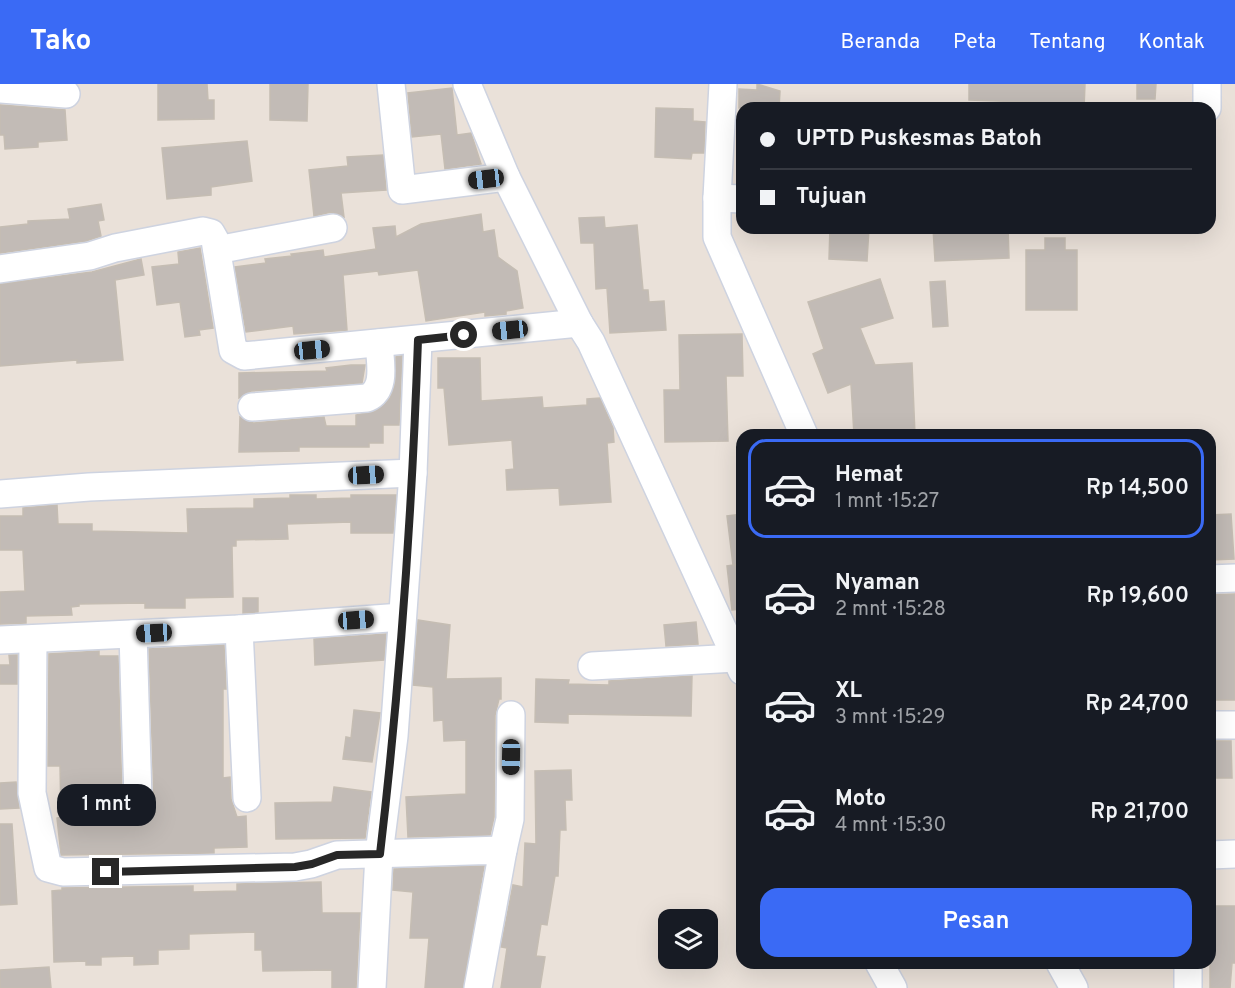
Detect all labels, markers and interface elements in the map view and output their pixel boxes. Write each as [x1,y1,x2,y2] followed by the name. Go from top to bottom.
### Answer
[30,24,91,60] text: Tako
[841,29,920,56] text: Beranda
[953,29,996,56] text: Peta
[1029,29,1106,56] text: Tentang
[1139,29,1205,56] text: Kontak
[796,126,1042,153] text: UPTD Puskesmas Batoh
[467,168,505,190] car
[796,184,867,211] text: Tujuan
[491,319,529,341] car
[450,321,477,348] route start
[293,339,331,361] car
[763,462,817,516] icon: car
[835,462,903,489] text: Hemat
[348,465,384,485] car
[1086,475,1189,502] text: Rp 14,500
[835,489,939,515] text: 1 mnt · 15:27
[763,570,817,624] icon: car
[835,570,920,597] text: Nyaman
[1087,583,1189,610] text: Rp 19,600
[835,597,946,623] text: 2 mnt · 15:28
[337,610,375,630] car
[136,623,172,643] car
[763,678,817,732] icon: car
[835,678,862,705] text: XL
[1085,691,1189,718] text: Rp 24,700
[835,705,945,731] text: 3 mnt · 15:29
[502,739,520,775] car
[57,785,156,827] callout: 1 mnt
[763,786,817,840] icon: car
[835,786,886,813] text: Moto
[82,792,131,818] text: 1 mnt
[1090,799,1189,826] text: Rp 21,700
[835,813,946,839] text: 4 mnt · 15:30
[92,858,119,885] route end
[760,888,1192,957] button: Pesan
[658,909,718,969] map controls
[658,909,718,969] button: layers

